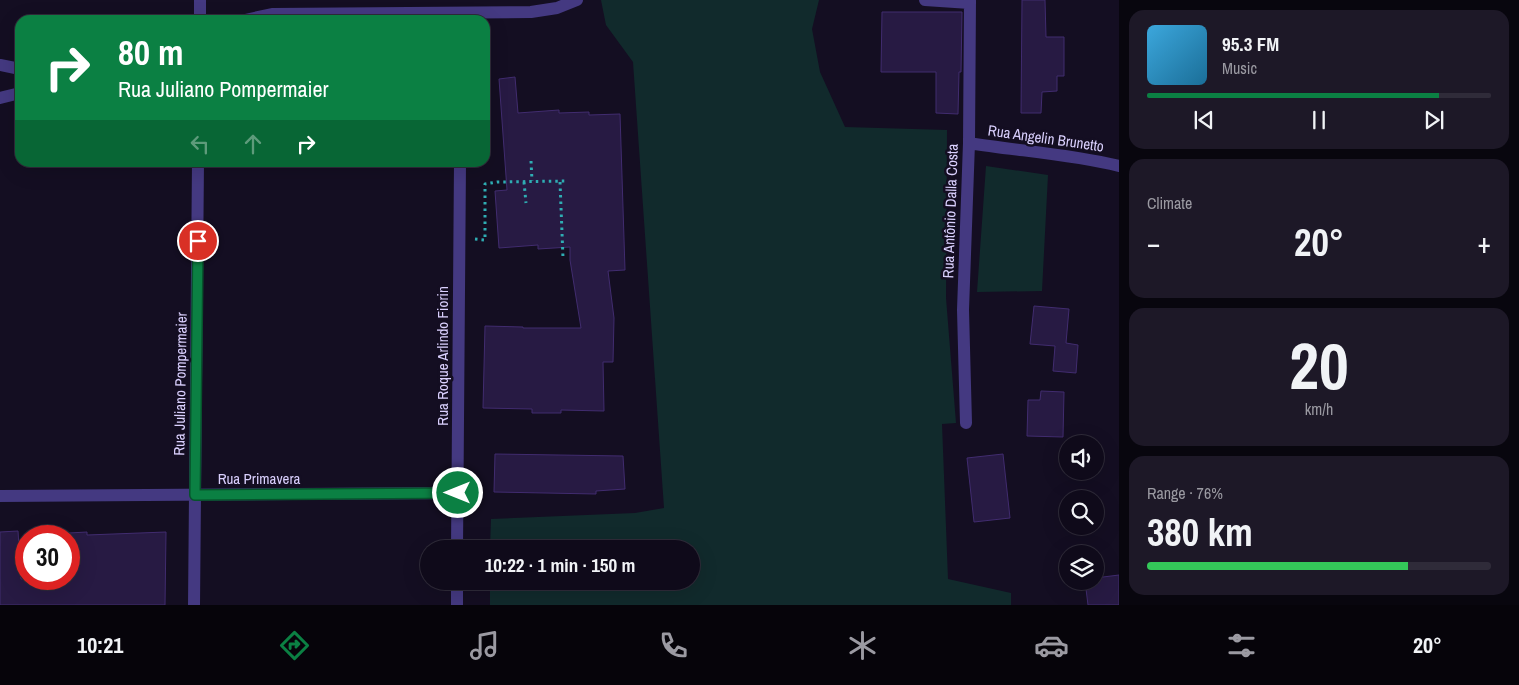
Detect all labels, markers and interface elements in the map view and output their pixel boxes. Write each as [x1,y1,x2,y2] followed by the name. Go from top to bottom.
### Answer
[118,29,183,76] text: 80 m
[1222,31,1279,57] text: 95.3 FM
[35,35,100,100] icon: right
[1222,57,1257,79] text: Music
[118,74,329,104] text: Rua Juliano Pompermaier
[1190,106,1218,134] icon: previous
[1305,106,1333,134] icon: pause
[1420,106,1448,134] icon: next
[987,119,1106,157] street label: Rua Angelin Brunetto
[186,130,214,158] icon: left
[239,130,267,158] icon: ahead
[292,130,320,158] icon: right
[937,143,963,279] street label: Rua Antônio Dalla Costa
[1147,192,1192,214] text: Climate
[1294,217,1344,268] text: 20°
[177,220,219,262] pin
[1147,224,1160,262] text: −
[1478,224,1491,262] text: +
[184,227,212,255] icon: arrive
[432,286,453,426] street label: Rua Roque Arlindo Fiorin
[168,312,192,456] street label: Rua Juliano Pompermaier
[1289,322,1349,409] text: 20
[1305,398,1333,420] text: km/h
[1059,435,1104,590] map controls
[1059,435,1104,480] button: sound
[431,466,483,518] position arrow
[218,468,301,489] street label: Rua Primavera
[1147,482,1223,504] text: Range · 76%
[1059,490,1104,535] button: search
[1147,507,1253,558] text: 380 km
[15,525,80,590] speed limit sign: 30
[1059,545,1104,590] button: layers
[485,552,635,578] text: 10:22 · 1 min · 150 m
[277,628,312,663] icon: directions
[467,628,502,663] icon: music
[656,628,691,663] icon: phone
[845,628,880,663] icon: climate
[1034,628,1069,663] icon: car
[1224,628,1259,663] icon: filters
[77,630,123,660] text: 10:21
[1413,630,1442,660] text: 20°

